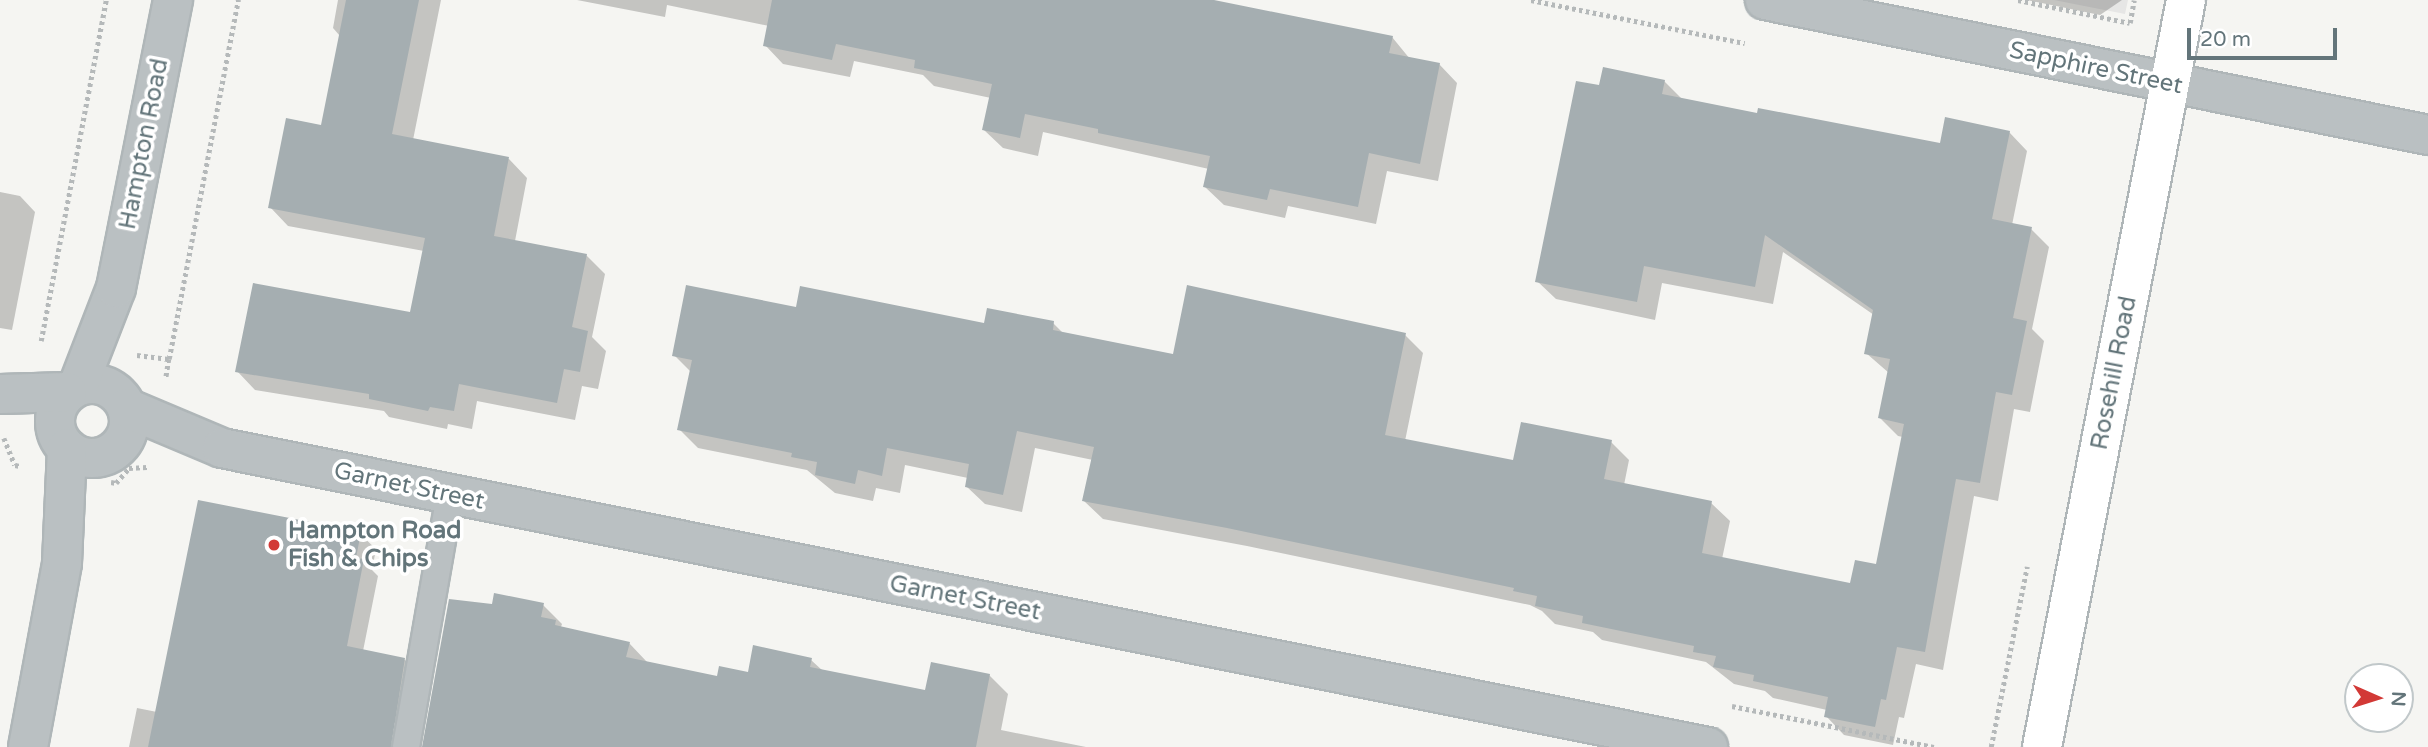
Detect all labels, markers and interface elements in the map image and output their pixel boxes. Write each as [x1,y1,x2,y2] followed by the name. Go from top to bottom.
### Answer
[2190,14,2340,58] scale bar
[2200,27,2251,52] text: 20 m
[2007,36,2185,100] street label: Sapphire Street
[113,56,175,232] street label: Hampton Road
[2085,294,2143,452] street label: Rosehill Road
[331,456,487,516] street label: Garnet Street
[288,517,461,573] place label: Hampton Road Fish & Chips
[266,537,282,553] marker: Hampton Road Fish & Chips
[887,569,1043,627] street label: Garnet Street
[2344,663,2414,733] north arrow
[2387,691,2409,707] text: N

